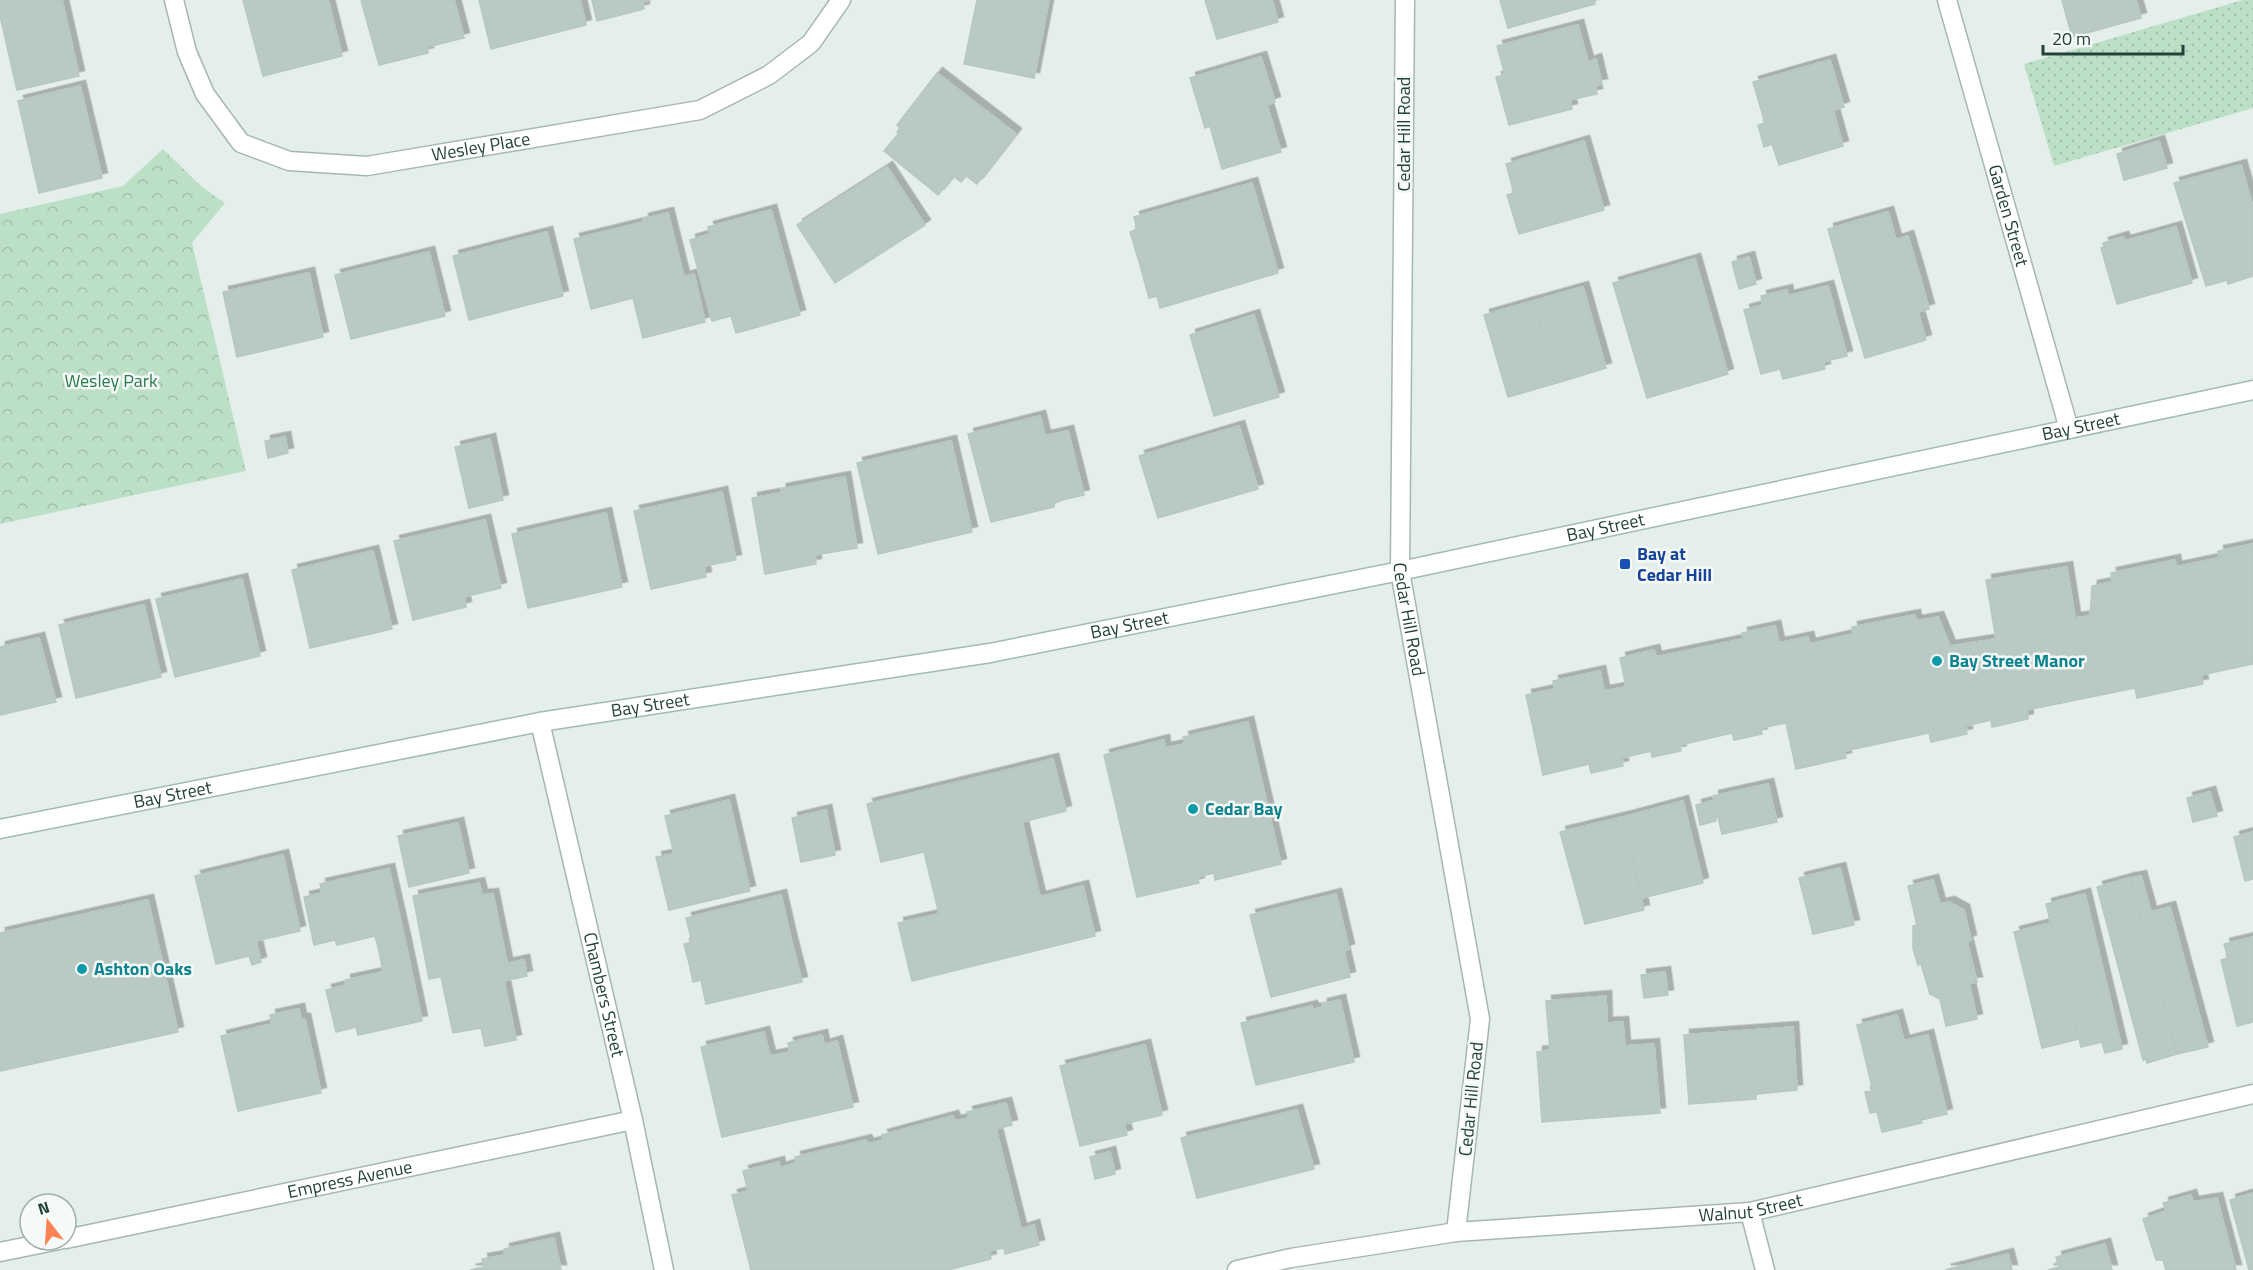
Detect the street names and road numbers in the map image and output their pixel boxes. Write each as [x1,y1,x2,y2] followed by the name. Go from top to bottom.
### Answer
[1390,77,1417,191] street label: Cedar Hill Road
[429,125,532,168] street label: Wesley Place
[1981,161,2036,270] street label: Garden Street
[2039,404,2123,447] street label: Bay Street
[1564,505,1648,548] street label: Bay Street
[1387,562,1432,678] street label: Cedar Hill Road
[1088,603,1172,646] street label: Bay Street
[609,685,692,724] street label: Bay Street
[131,773,215,815] street label: Bay Street
[577,930,632,1060] street label: Chambers Street
[1451,1040,1490,1157] street label: Cedar Hill Road
[285,1153,415,1205] street label: Empress Avenue
[1698,1186,1806,1228] street label: Walnut Street

